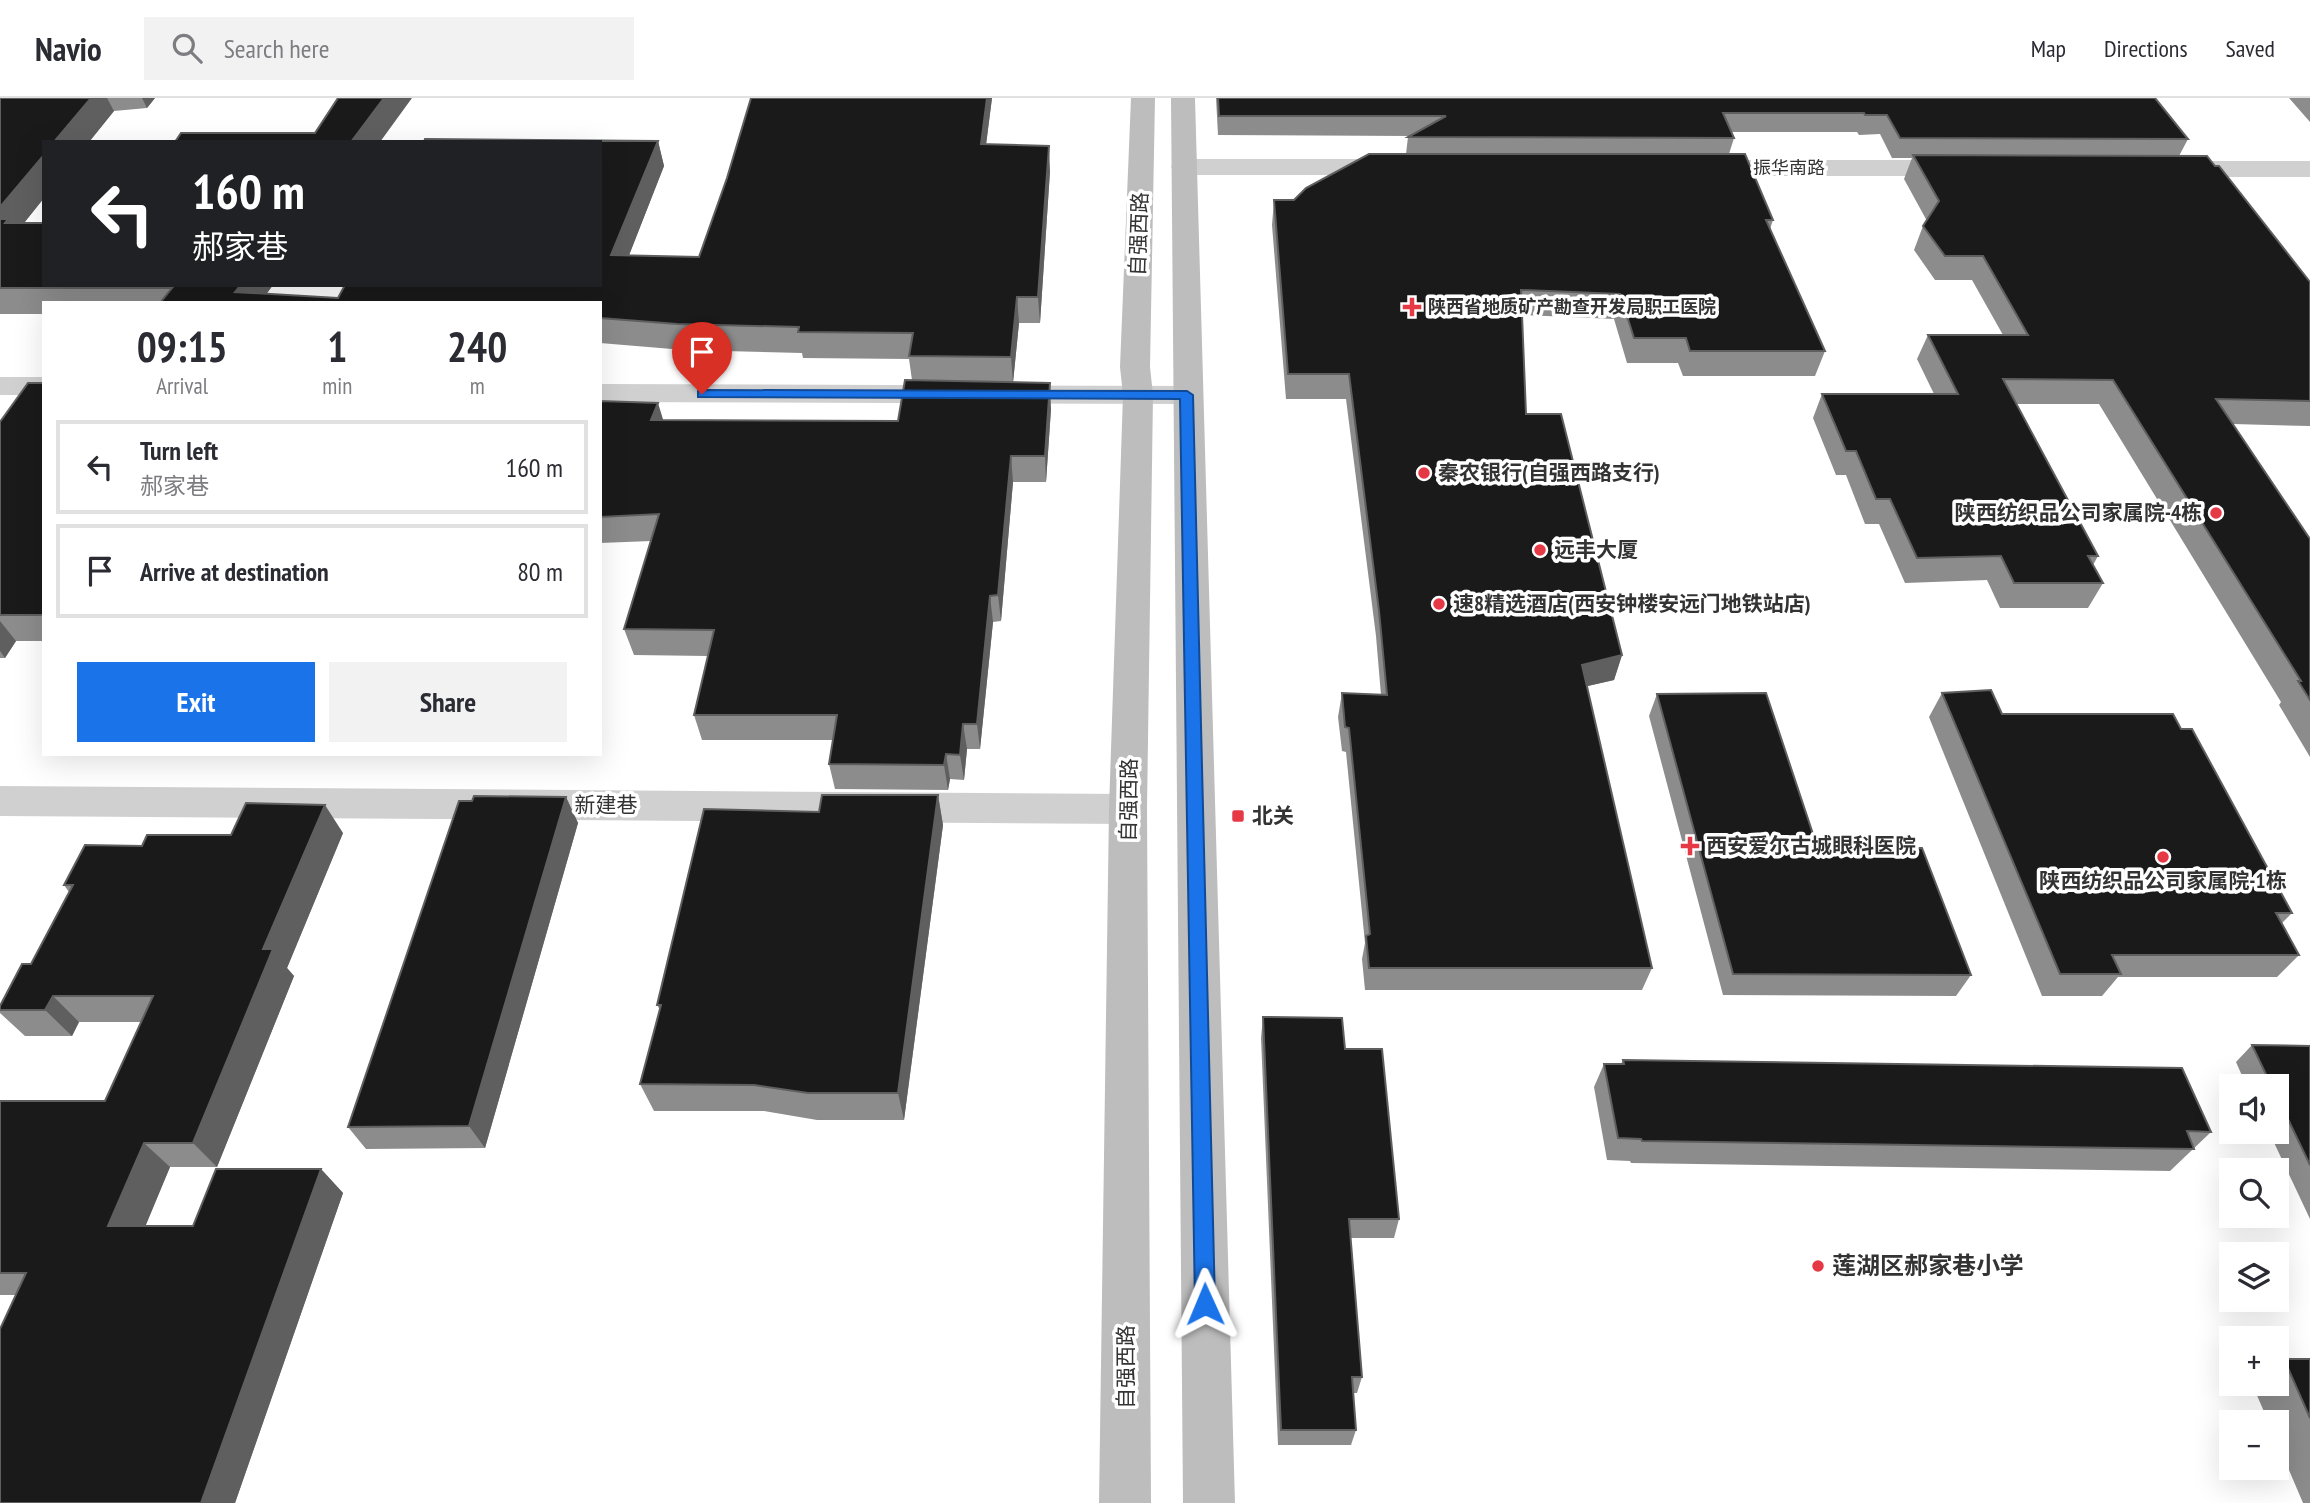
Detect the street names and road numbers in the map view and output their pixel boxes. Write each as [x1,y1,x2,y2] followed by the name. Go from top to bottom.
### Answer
[1753,156,1825,179] street label: 振华南路
[1124,192,1153,276] street label: 自强西路
[1114,758,1143,842] street label: 自强西路
[575,791,638,818] street label: 新建巷
[1112,1325,1139,1409] street label: 自强西路

